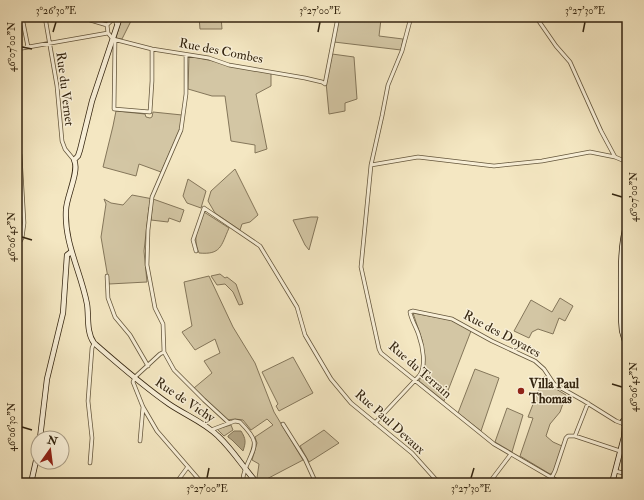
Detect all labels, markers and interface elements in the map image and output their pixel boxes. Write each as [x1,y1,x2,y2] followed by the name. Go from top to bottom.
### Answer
[36,5,76,17] text: 3°26'30"E
[299,5,341,17] text: 3°27'00"E
[565,5,605,17] text: 3°27'30"E
[6,22,18,72] text: 46°07'00"N
[178,35,265,67] street label: Rue des Combes
[53,51,77,127] street label: Rue du Vernet
[628,172,640,222] text: 46°07'00"N
[6,212,18,262] text: 46°06'45"N
[460,307,544,362] street label: Rue des Doyates
[385,338,455,402] street label: Rue du Terrain
[628,362,640,412] text: 46°06'45"N
[151,374,218,427] street label: Rue de Vichy
[528,376,580,407] place label: Villa Paul Thomas
[352,386,429,458] street label: Rue Paul Devaux
[516,386,526,396] marker: Villa Paul Thomas
[6,402,18,451] text: 46°06'30"N
[30,430,70,470] north arrow
[45,433,60,449] text: N
[186,483,228,495] text: 3°27'00"E
[451,483,491,495] text: 3°27'30"E

